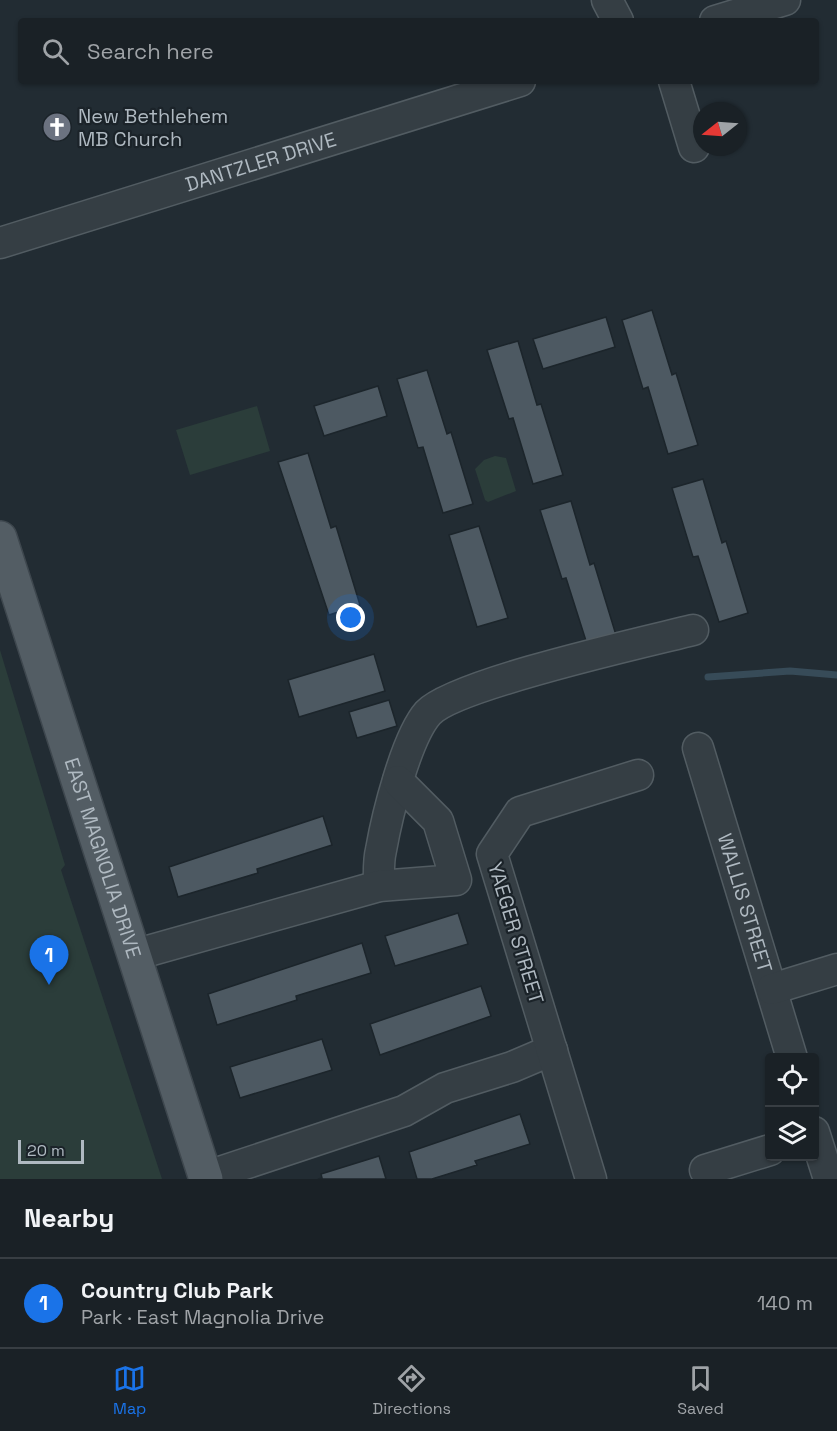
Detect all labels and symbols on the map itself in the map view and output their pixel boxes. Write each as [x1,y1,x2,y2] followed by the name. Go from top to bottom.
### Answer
[693,102,747,156] north arrow
[78,103,228,152] place label: New Bethlehem MB Church
[41,111,73,143] church icon: New Bethlehem MB Church
[182,126,339,198] street label: DANTZLER DRIVE
[336,603,365,632] your location
[58,754,147,961] street label: EAST MAGNOLIA DRIVE
[712,830,778,976] street label: WALLIS STREET
[482,859,550,1007] street label: YAEGER STREET
[29,936,68,985] pin: 1
[18,1137,84,1164] scale bar

